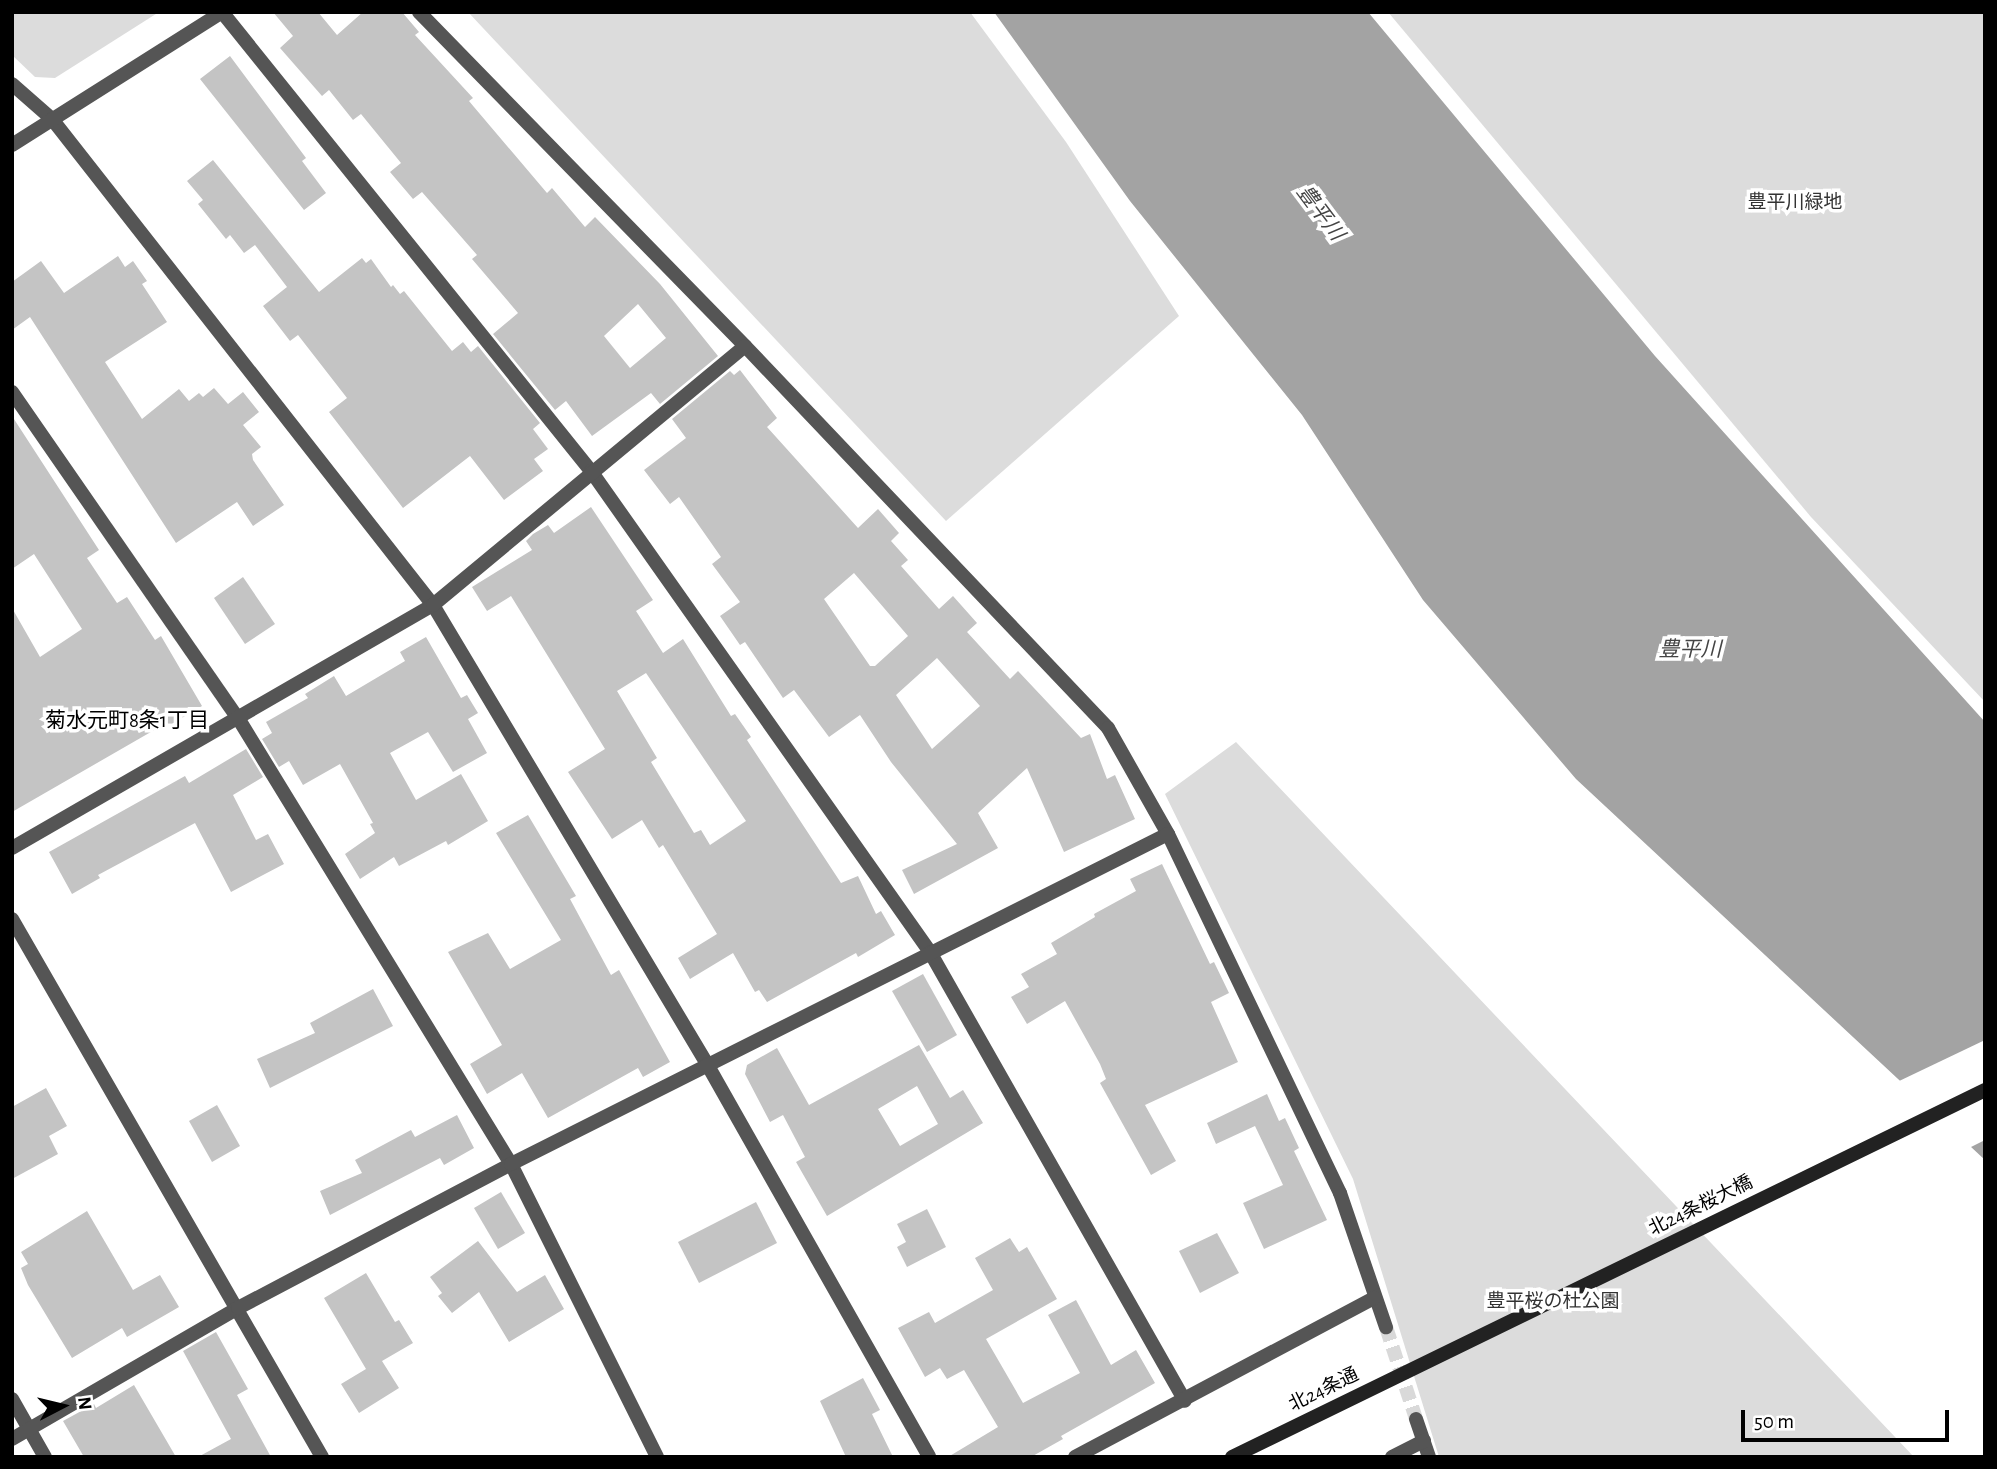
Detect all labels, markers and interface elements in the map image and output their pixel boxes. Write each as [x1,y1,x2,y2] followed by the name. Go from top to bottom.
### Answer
[1291,180,1349,246] water label: 豊平川
[1748,192,1842,214] park label: 豊平川緑地
[1659,637,1721,663] water label: 豊平川
[45,708,209,734] district label: 菊水元町8条1丁目
[1645,1171,1757,1241] street label: 北24条桜大橋
[1487,1291,1619,1313] park label: 豊平桜の杜公園
[1285,1363,1363,1417] street label: 北24条通
[28,1371,98,1441] north arrow
[74,1396,95,1411] text: N
[1745,1396,1953,1440] scale bar
[1754,1411,1794,1432] text: 50 m

